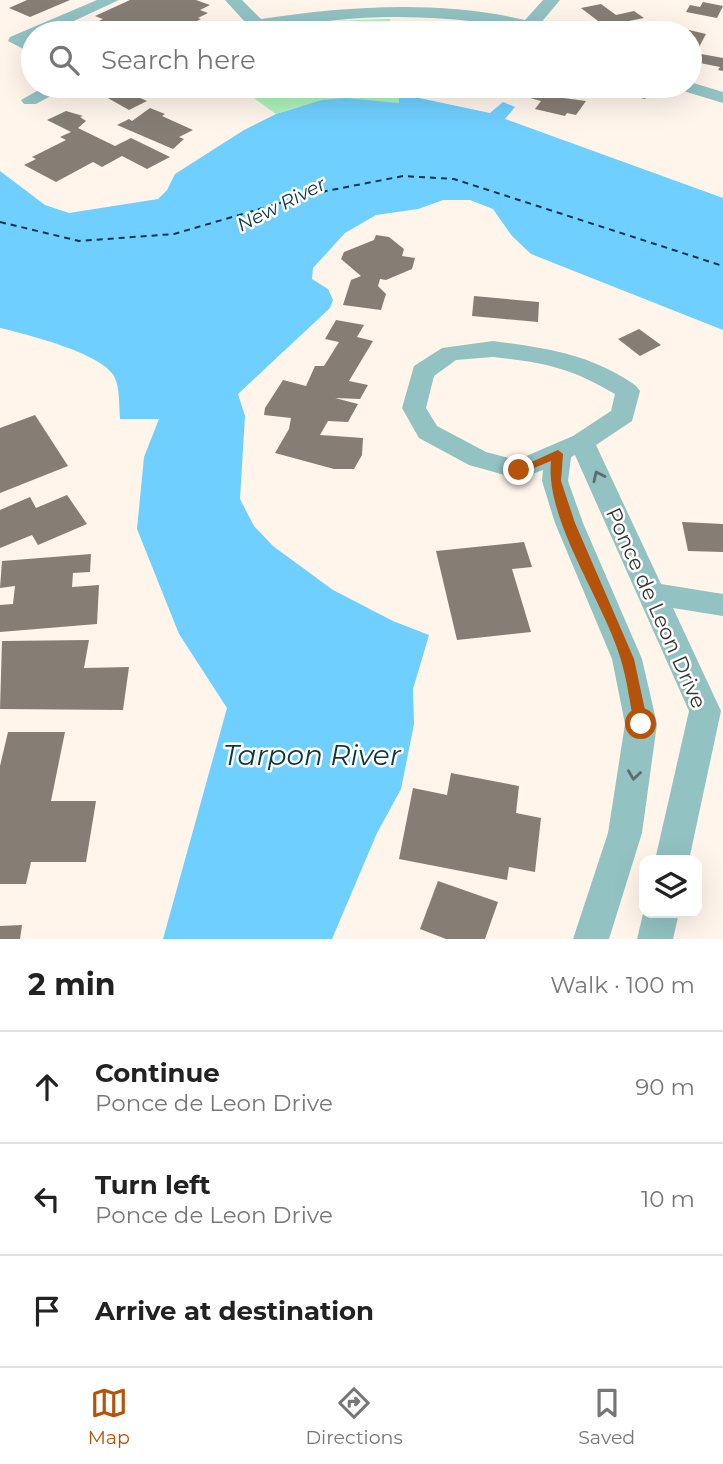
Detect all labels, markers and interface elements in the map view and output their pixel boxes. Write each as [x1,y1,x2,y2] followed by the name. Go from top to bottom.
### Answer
[21,21,702,98] search box
[45,41,83,79] icon: search
[101,44,256,76] text: Search here
[233,172,330,237] water label: New River
[503,454,534,485] route end
[592,471,606,483] one-way arrow
[601,504,712,712] street label: Ponce de Leon Drive
[625,708,656,739] route start
[223,738,402,772] water label: Tarpon River
[626,770,641,781] one-way arrow
[639,855,702,918] map controls
[639,855,702,918] button: layers
[28,966,115,1003] text: 2 min
[550,971,695,999] text: Walk · 100 m
[95,1057,220,1089] text: Continue
[28,1068,66,1106] icon: ahead
[635,1073,695,1101] text: 90 m
[95,1089,333,1117] text: Ponce de Leon Drive
[95,1169,211,1201] text: Turn left
[28,1180,66,1218] icon: left
[641,1185,695,1213] text: 10 m
[95,1201,333,1229] text: Ponce de Leon Drive
[28,1292,66,1330] icon: arrive
[95,1295,374,1327] text: Arrive at destination
[88,1384,130,1449] tab: Map
[305,1384,403,1449] tab: Directions
[578,1384,635,1449] tab: Saved

